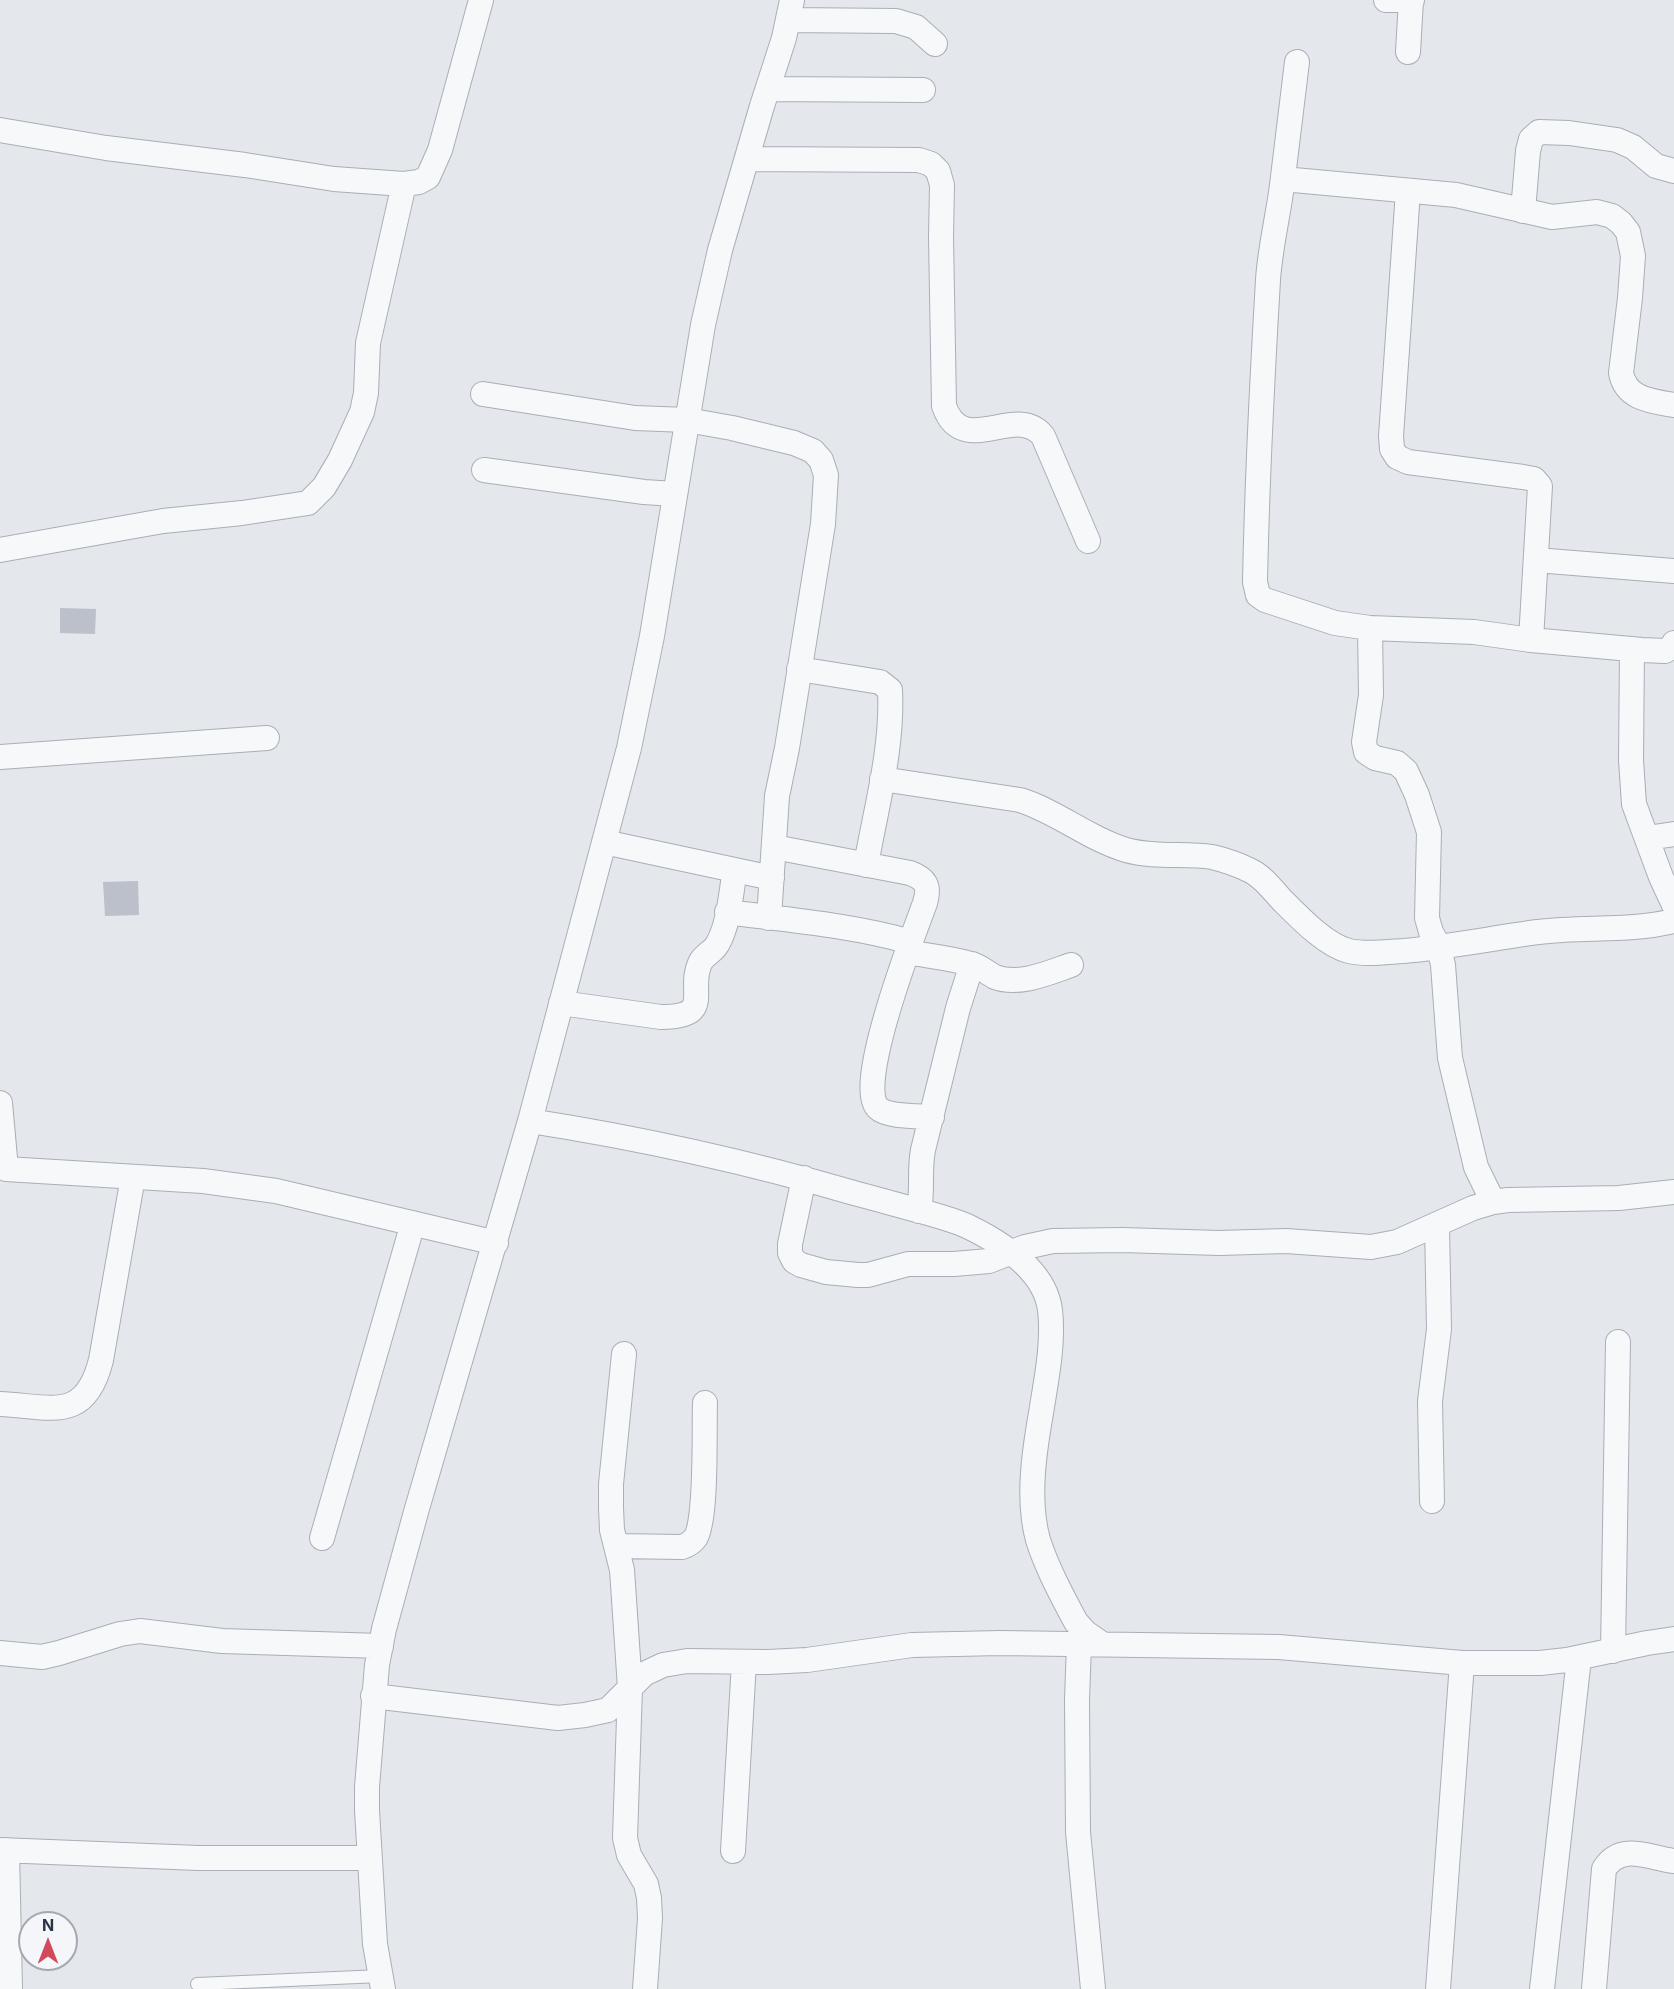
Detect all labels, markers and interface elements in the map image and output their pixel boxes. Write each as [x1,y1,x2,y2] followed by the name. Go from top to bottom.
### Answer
[18,1911,78,1971] north arrow
[42,1915,54,1935] text: N

